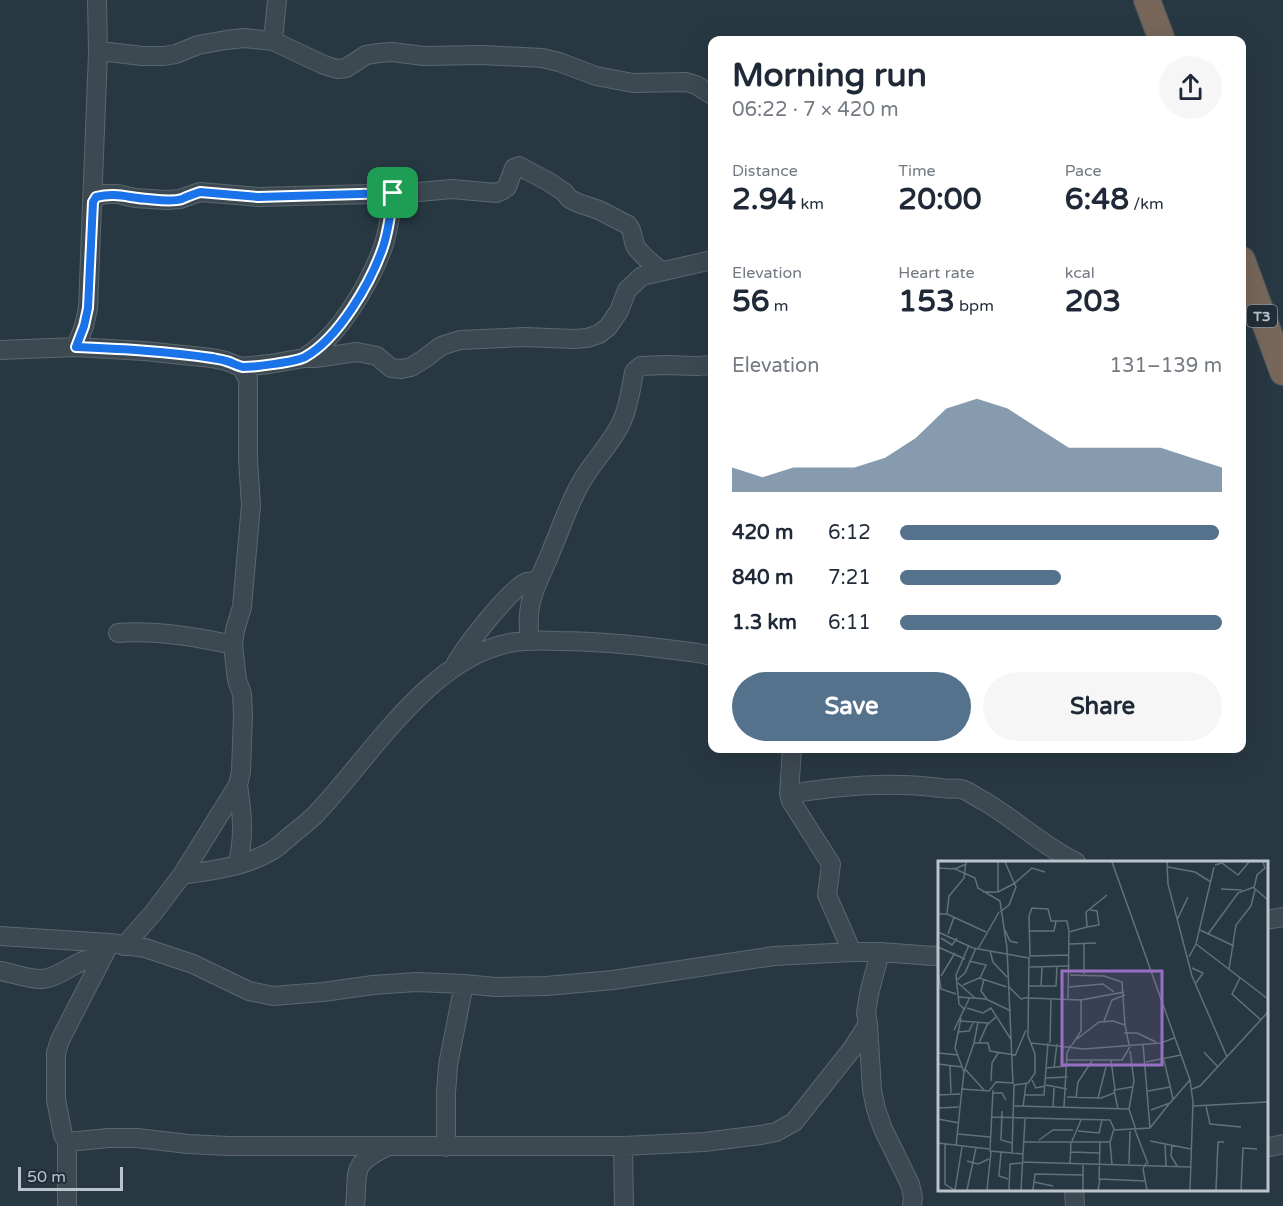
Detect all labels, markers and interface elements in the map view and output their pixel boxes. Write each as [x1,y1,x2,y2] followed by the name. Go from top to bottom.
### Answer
[732,56,927,95] text: Morning run
[1159,56,1222,119] button: share
[732,98,899,122] text: 06:22 · 7 × 420 m
[732,161,798,181] text: Distance
[898,161,936,181] text: Time
[1065,161,1102,181] text: Pace
[367,167,418,218] pin
[376,176,409,209] icon: arrive
[732,181,796,218] text: 2.94
[898,181,982,218] text: 20:00
[1065,181,1129,218] text: 6:48
[796,194,824,214] text: km
[1129,194,1164,214] text: /km
[732,263,802,283] text: Elevation
[898,263,975,283] text: Heart rate
[1065,263,1095,283] text: kcal
[732,283,770,320] text: 56
[898,283,955,320] text: 153
[1065,283,1121,320] text: 203
[770,296,789,316] text: m
[955,296,994,316] text: bpm
[1247,305,1277,327] road number: T3
[732,354,819,378] text: Elevation
[1109,354,1222,378] text: 131–139 m
[732,521,793,545] text: 420 m
[828,521,871,545] text: 6:12
[732,566,793,590] text: 840 m
[828,566,871,590] text: 7:21
[732,611,797,635] text: 1.3 km
[828,611,871,635] text: 6:11
[732,672,971,741] button: Save
[983,672,1222,741] button: Share
[938,861,1268,1191] inset map
[18,1164,123,1192] scale bar
[27,1167,66,1187] text: 50 m

